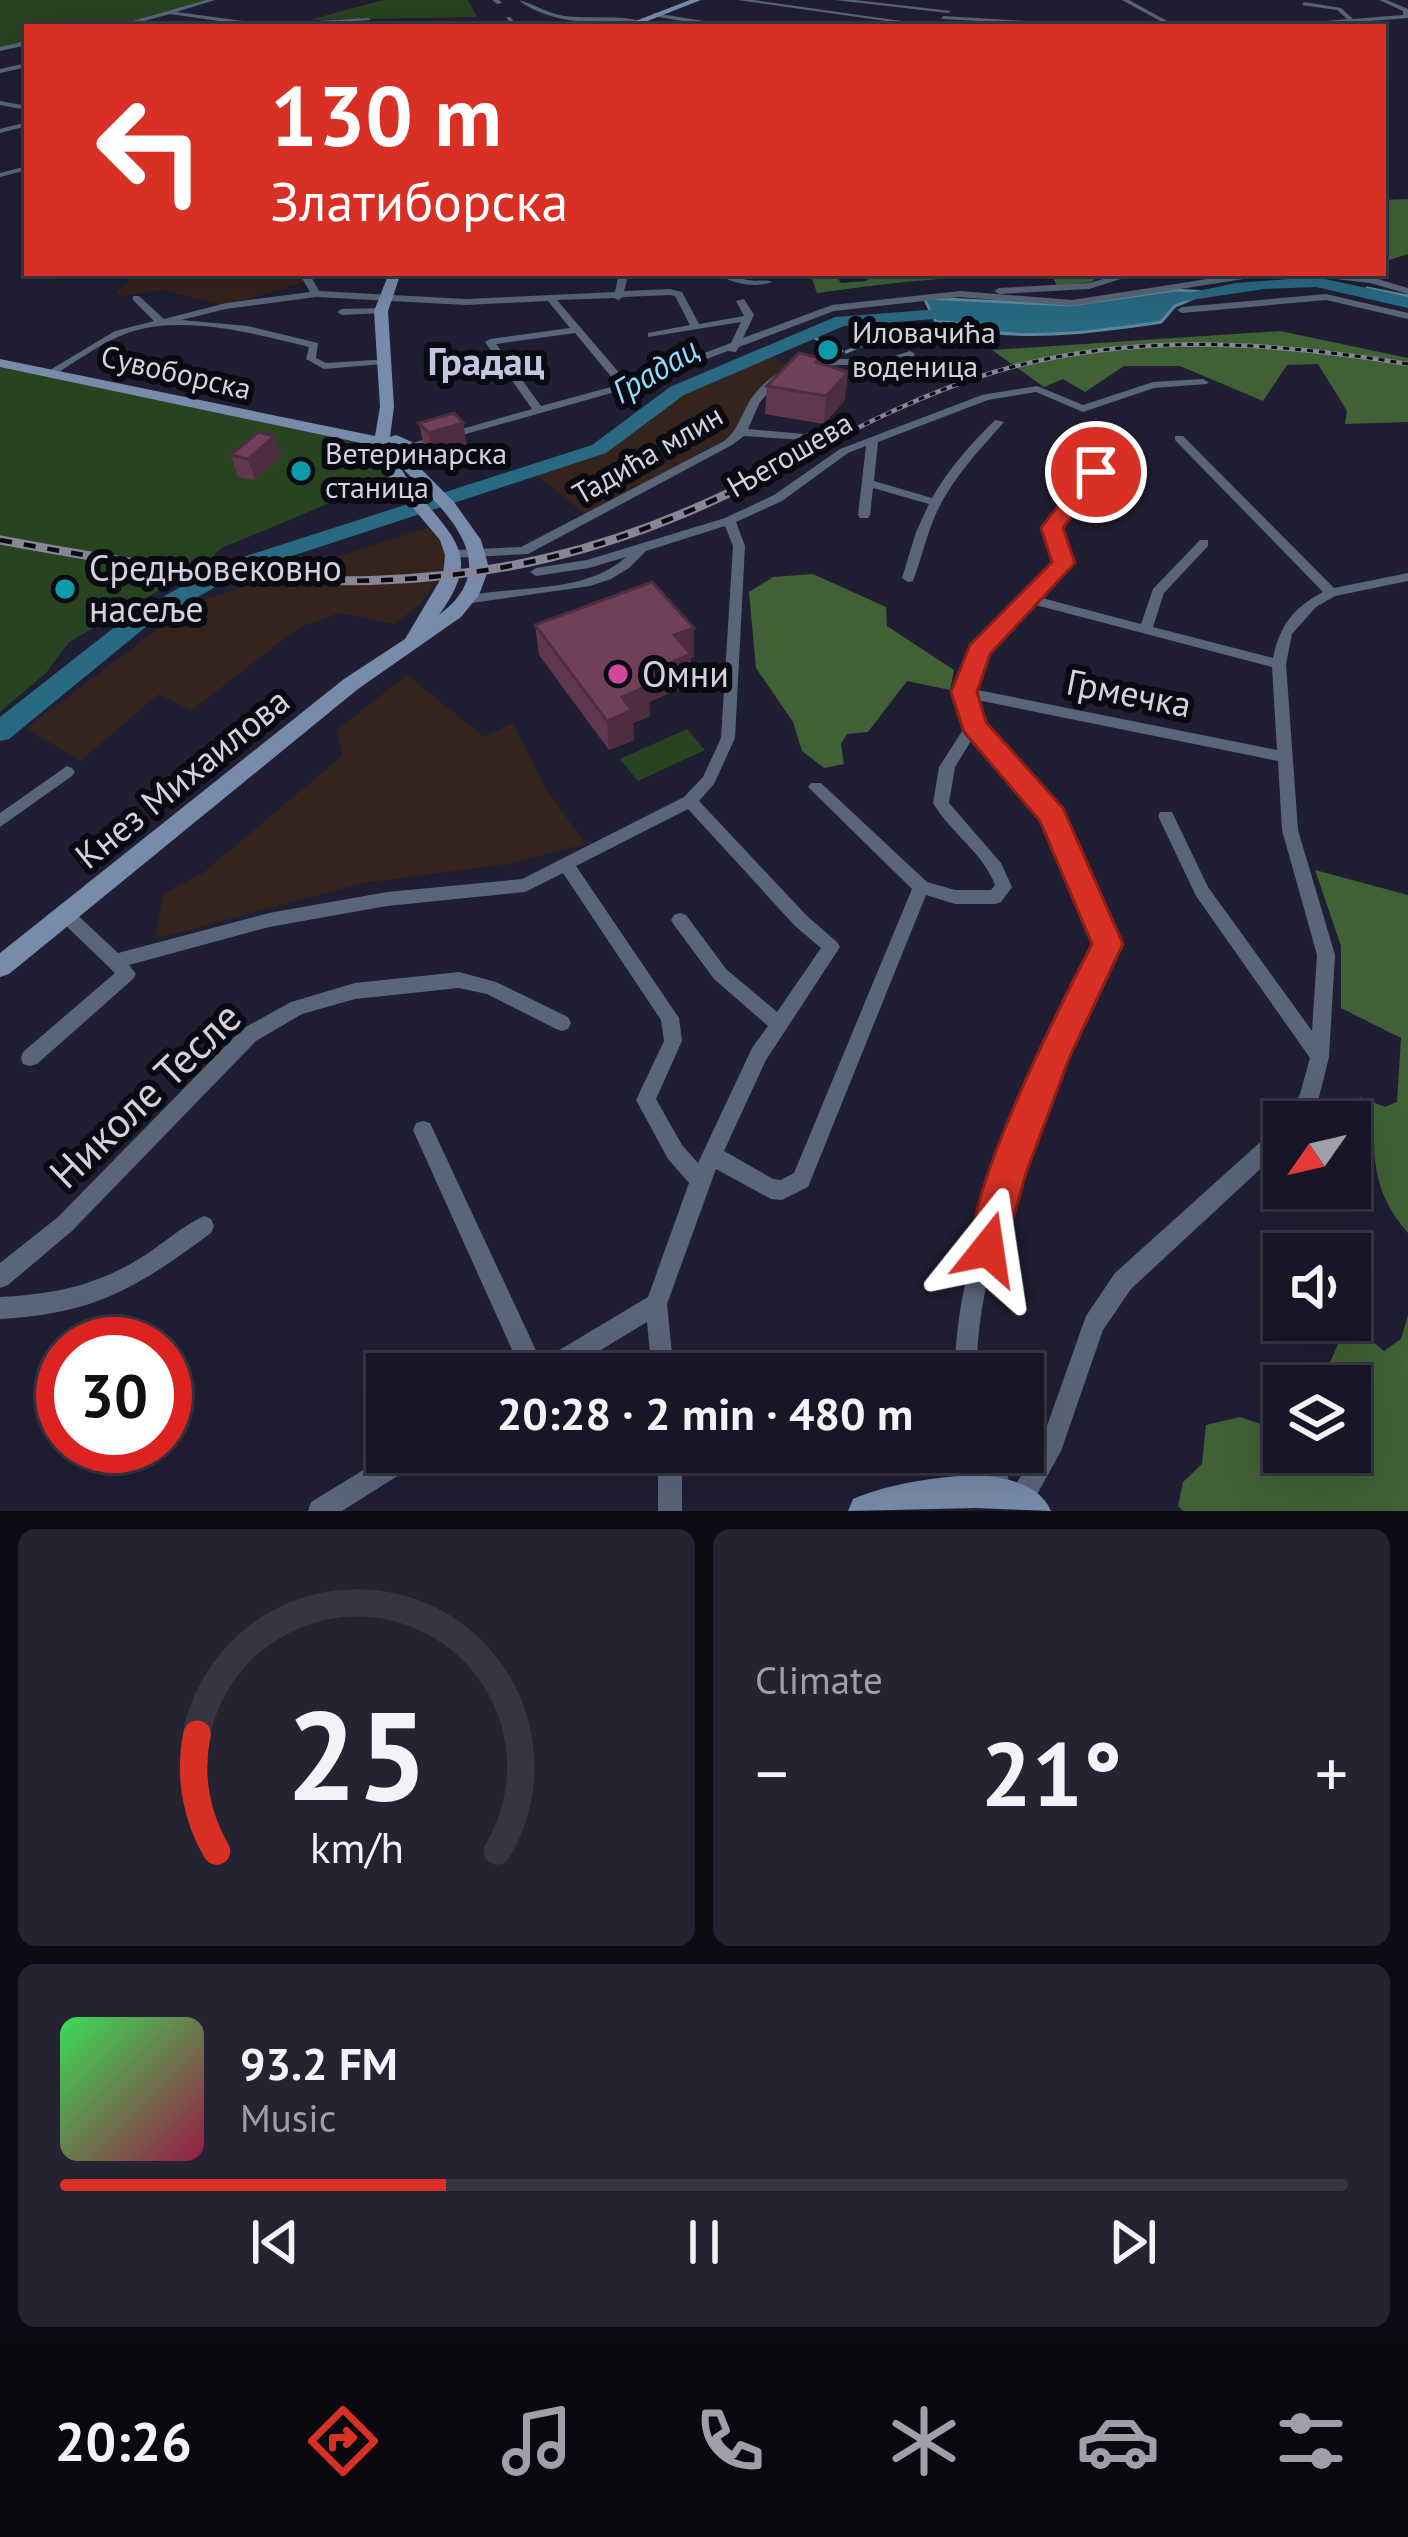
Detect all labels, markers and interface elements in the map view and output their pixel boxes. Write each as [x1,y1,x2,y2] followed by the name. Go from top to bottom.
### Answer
[270,60,502,169] text: 130 m
[72,72,228,228] icon: left
[270,166,568,236] text: Златиборска
[852,312,996,385] place label: Иловачића воденица
[603,327,706,412] water label: Градац
[97,335,255,408] street label: Сувоборска
[428,335,545,386] district label: Градац
[815,337,841,363] marker: Иловачића воденица
[565,395,729,512] street label: Тадића млин
[720,402,859,505] street label: Његошева
[1045,421,1147,523] pin
[325,433,507,506] place label: Ветеринарска станица
[1063,439,1129,505] icon: arrive
[288,458,314,484] marker: Ветеринарска станица
[89,544,342,632] place label: Средњовековно насеље
[52,576,78,602] marker: Средњовековно насеље
[642,650,729,697] place label: Омни
[1063,657,1195,728] street label: Грмечка
[605,661,631,687] marker: Омни
[65,677,299,879] street label: Кнез Михаилова
[37,990,252,1200] street label: Николе Тесле
[1263,1101,1371,1209] north arrow
[1263,1101,1371,1473] map controls
[925,1186,1051,1312] position arrow
[1263,1233,1371,1341] button: sound
[36,1317,192,1473] speed limit sign: 30
[1263,1365,1371,1473] button: layers
[497,1384,913,1442] text: 20:28 · 2 min · 480 m
[755,1654,883,1705] text: Climate
[286,1673,427,1834] text: 25
[981,1714,1122,1831] text: 21°
[755,1730,788,1815] text: −
[1315,1730,1348,1815] text: +
[309,1818,404,1874] text: km/h
[240,2034,398,2092] text: 93.2 FM
[240,2092,336,2143] text: Music
[242,2209,308,2275] icon: previous
[671,2209,737,2275] icon: pause
[1100,2209,1166,2275] icon: next
[301,2399,385,2483] icon: directions
[495,2399,579,2483] icon: music
[688,2399,772,2483] icon: phone
[882,2399,966,2483] icon: climate
[1076,2399,1160,2483] icon: car
[1269,2399,1353,2483] icon: filters
[55,2406,192,2476] text: 20:26

